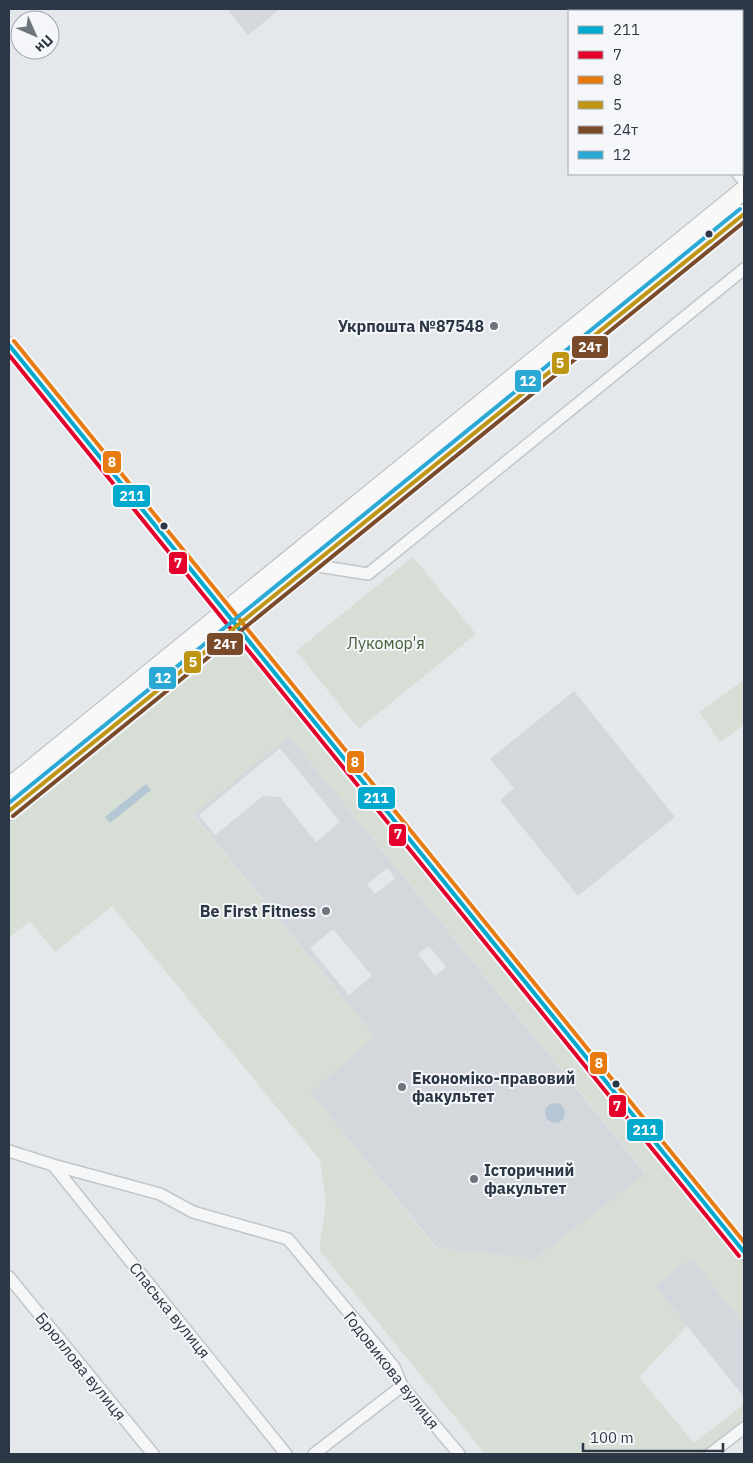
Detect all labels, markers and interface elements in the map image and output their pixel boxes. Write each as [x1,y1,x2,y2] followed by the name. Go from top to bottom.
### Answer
[10,10,60,60] north arrow
[568,10,743,175] legend
[613,20,640,39] text: 211
[31,31,57,57] text: Пн
[613,45,622,64] text: 7
[613,70,622,89] text: 8
[613,95,622,114] text: 5
[613,120,638,139] text: 24т
[613,145,631,164] text: 12
[704,229,714,239] unlabelled marker
[338,316,484,336] place label: Укрпошта №87548
[488,320,500,332] marker: Укрпошта №87548
[571,335,609,359] line badge: 24т
[578,338,602,356] text: 24т
[551,351,570,375] line badge: 5
[556,354,564,372] text: 5
[514,369,542,393] line badge: 12
[520,372,536,390] text: 12
[102,450,122,474] line badge: 8
[108,453,116,471] text: 8
[112,484,151,508] line badge: 211
[119,487,145,505] text: 211
[159,521,169,531] unlabelled marker
[168,551,188,575] line badge: 7
[174,554,182,572] text: 7
[206,632,244,656] line badge: 24т
[347,633,425,653] park label: Лукомор'я
[213,635,237,653] text: 24т
[183,650,202,674] line badge: 5
[189,653,197,671] text: 5
[148,666,177,690] line badge: 12
[155,669,171,687] text: 12
[346,750,365,774] line badge: 8
[351,753,359,771] text: 8
[357,786,396,810] line badge: 211
[363,789,389,807] text: 211
[388,823,407,847] line badge: 7
[394,825,402,843] text: 7
[200,901,316,921] place label: Be First Fitness
[320,905,332,917] marker: Be First Fitness
[589,1051,608,1075] line badge: 8
[595,1054,603,1072] text: 8
[412,1068,575,1106] place label: Економіко-правовий факультет
[611,1079,621,1089] unlabelled marker
[396,1081,408,1093] marker: Економіко-правовий факультет
[608,1094,627,1118] line badge: 7
[613,1097,621,1115] text: 7
[626,1118,664,1142] line badge: 211
[632,1121,658,1139] text: 211
[484,1160,574,1198] place label: Історичний факультет
[468,1173,480,1185] marker: Історичний факультет
[125,1258,215,1362] street label: Спаська вулиця
[340,1307,444,1433] street label: Годовикова вулиця
[31,1308,131,1424] street label: Брюллова вулиця
[583,1420,723,1452] scale bar
[590,1428,634,1447] text: 100 m

